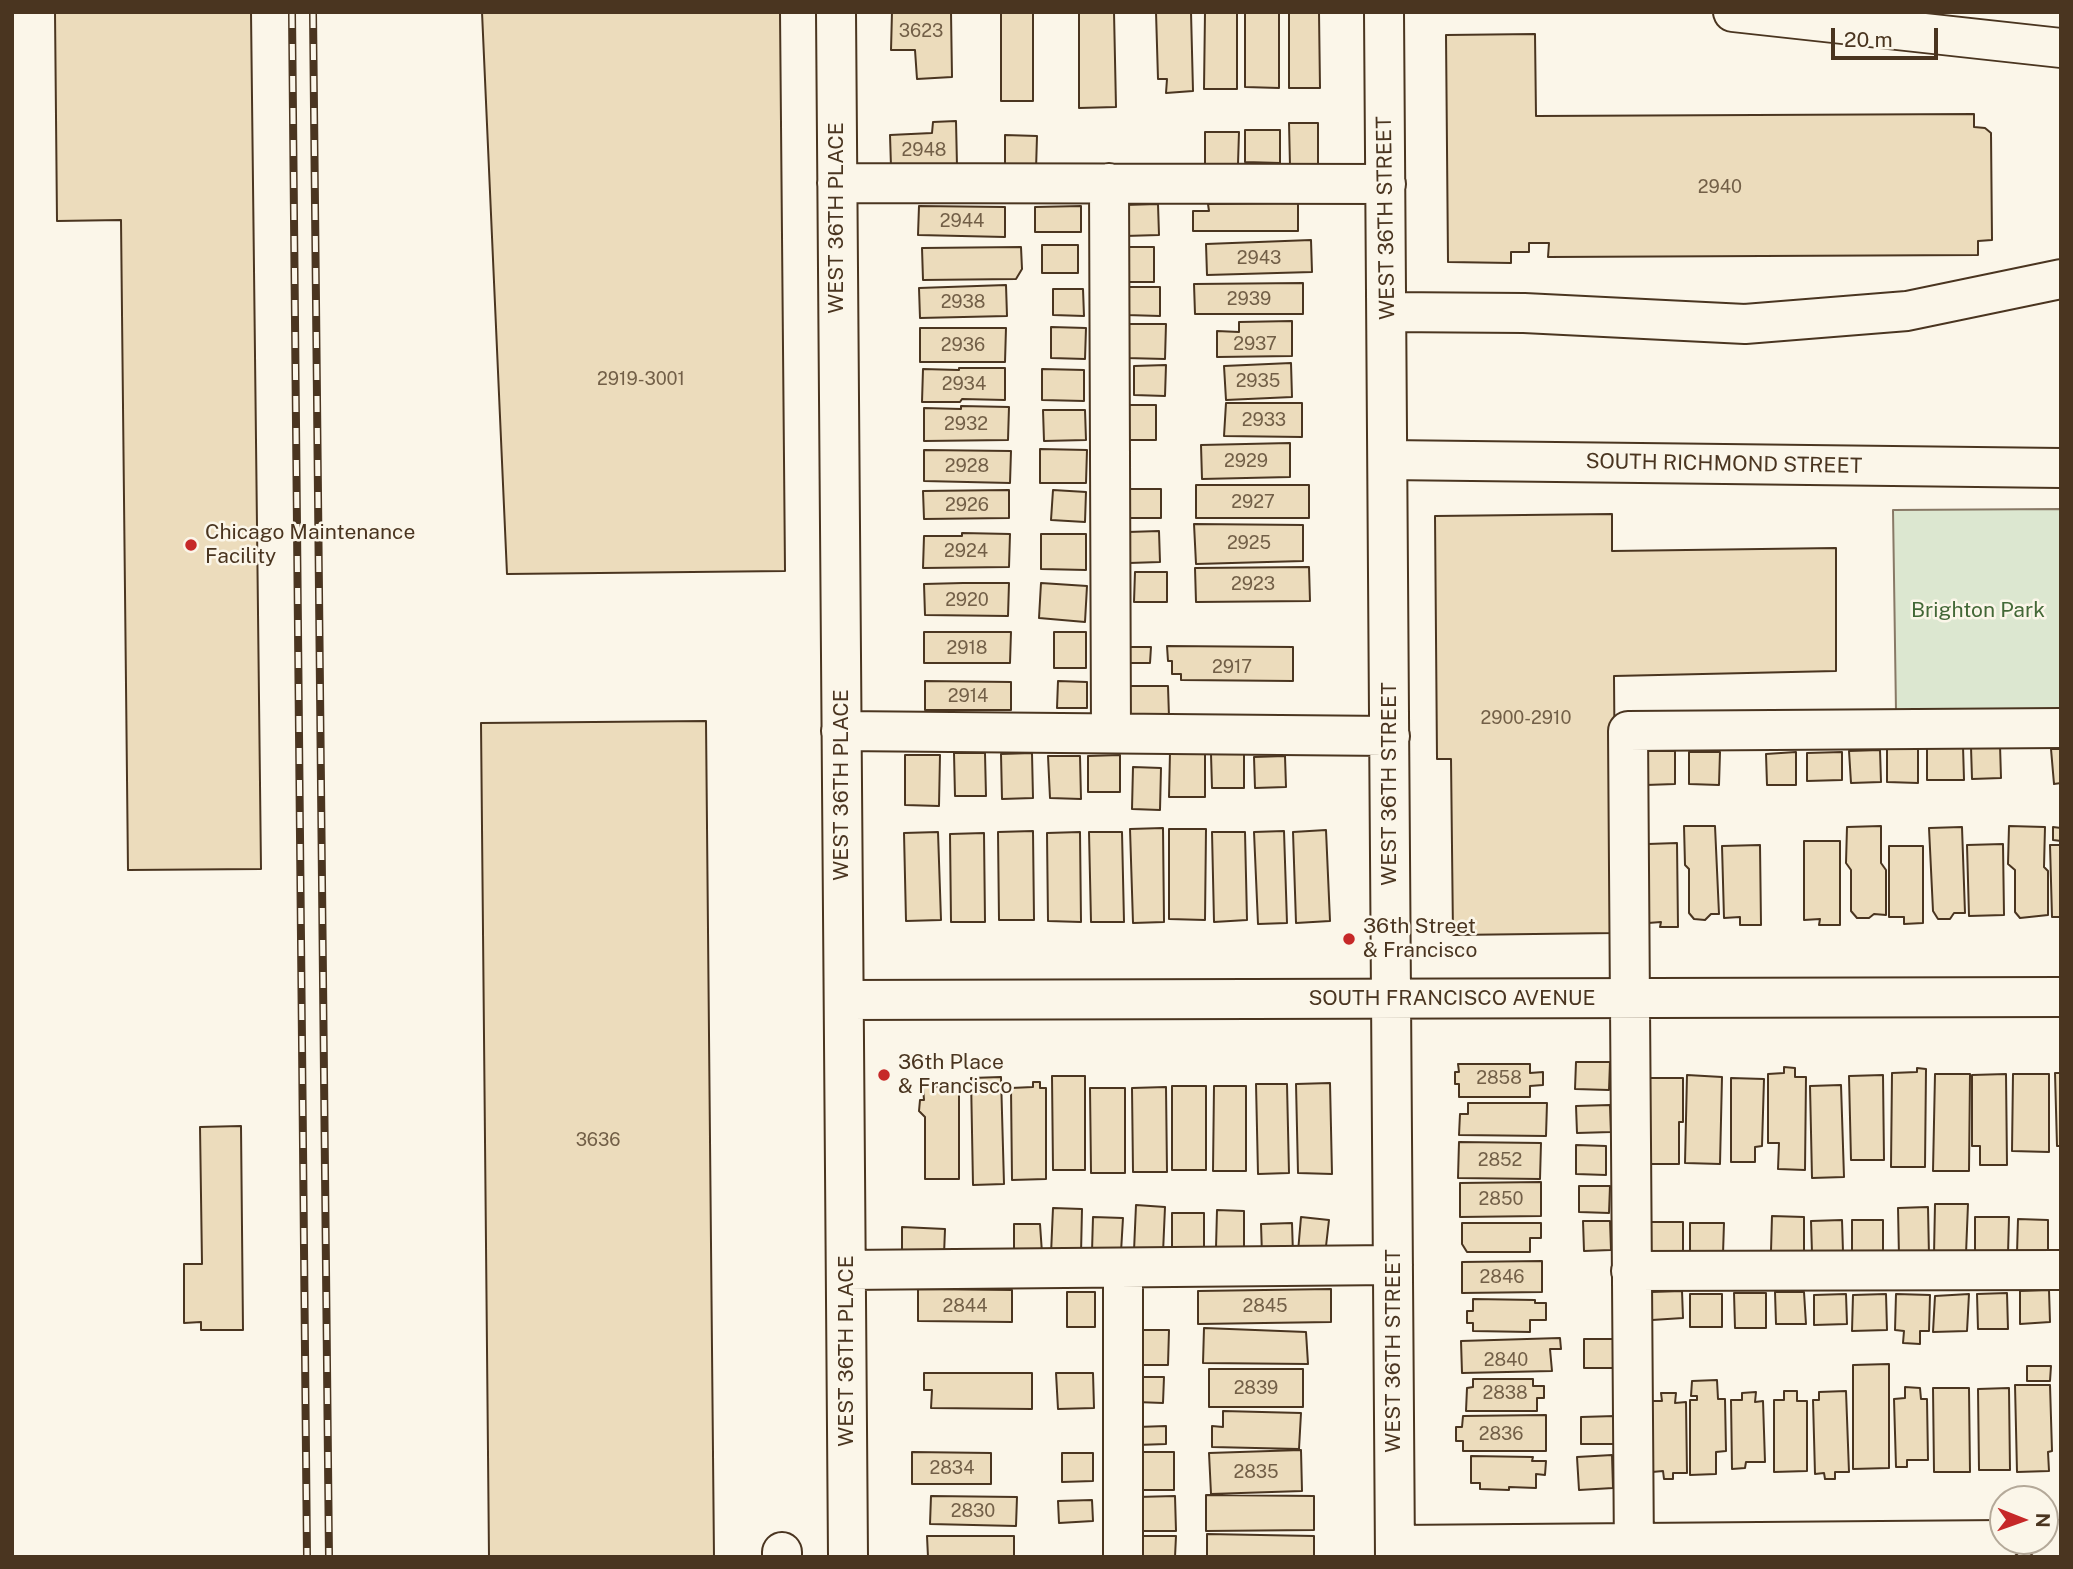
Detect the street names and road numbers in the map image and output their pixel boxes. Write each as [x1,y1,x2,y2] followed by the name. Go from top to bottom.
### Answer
[1372,116,1400,320] street label: WEST 36TH STREET
[824,122,850,314] street label: WEST 36TH PLACE
[1585,449,1863,479] street label: SOUTH RICHMOND STREET
[1377,682,1403,886] street label: WEST 36TH STREET
[829,689,855,881] street label: WEST 36TH PLACE
[1308,986,1596,1012] street label: SOUTH FRANCISCO AVENUE
[1381,1249,1407,1453] street label: WEST 36TH STREET
[834,1255,860,1447] street label: WEST 36TH PLACE

